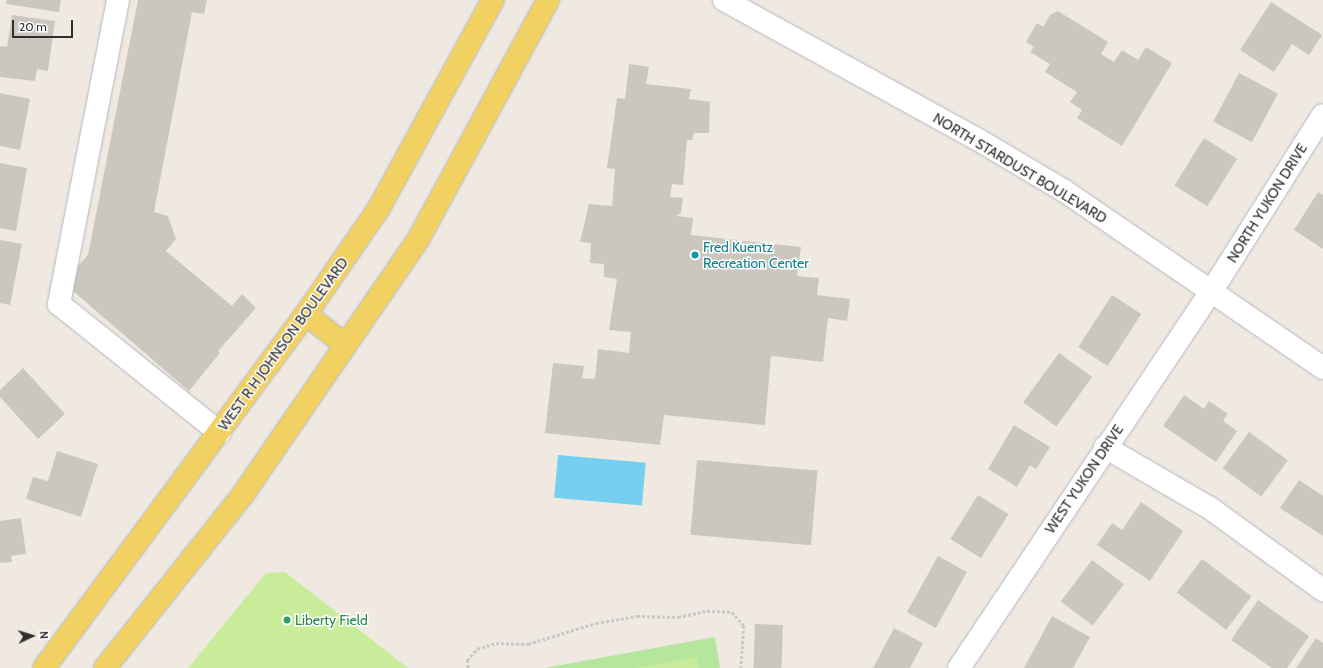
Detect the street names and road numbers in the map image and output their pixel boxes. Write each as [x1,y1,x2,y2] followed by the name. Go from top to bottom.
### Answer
[930,109,1110,227] street label: NORTH STARDUST BOULEVARD
[1224,140,1310,266] street label: NORTH YUKON DRIVE
[215,254,351,434] street label: WEST R H JOHNSON BOULEVARD
[1041,421,1127,537] street label: WEST YUKON DRIVE

